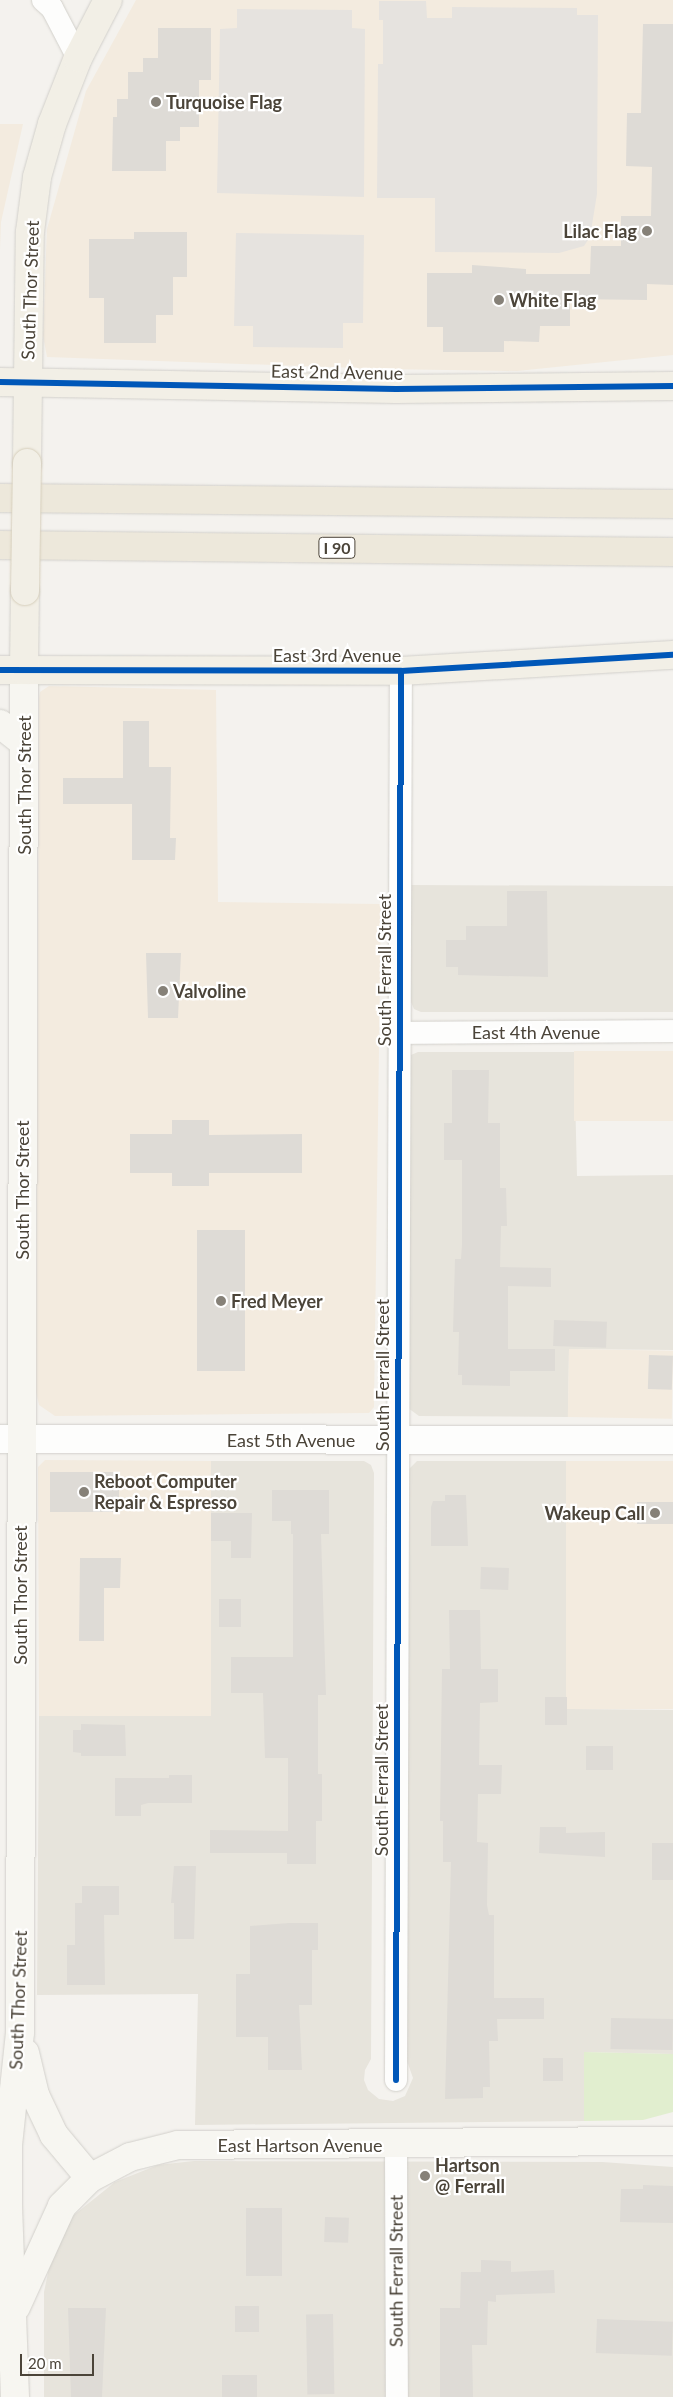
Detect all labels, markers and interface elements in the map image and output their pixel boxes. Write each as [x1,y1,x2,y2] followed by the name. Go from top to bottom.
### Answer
[166,91,282,113] place label: Turquoise Flag
[150,96,162,108] marker: Turquoise Flag
[17,219,43,361] street label: South Thor Street
[563,220,637,242] place label: Lilac Flag
[641,225,653,237] marker: Lilac Flag
[509,289,596,311] place label: White Flag
[493,294,505,306] marker: White Flag
[270,360,404,384] street label: East 2nd Avenue
[318,534,356,562] road number: I 90
[272,644,402,666] street label: East 3rd Avenue
[13,715,35,855] street label: South Thor Street
[373,894,395,1046] street label: South Ferrall Street
[173,980,246,1002] place label: Valvoline
[157,985,169,997] marker: Valvoline
[471,1021,601,1043] street label: East 4th Avenue
[11,1120,33,1260] street label: South Thor Street
[231,1290,323,1312] place label: Fred Meyer
[215,1295,227,1307] marker: Fred Meyer
[371,1299,393,1451] street label: South Ferrall Street
[226,1429,356,1451] street label: East 5th Avenue
[94,1471,238,1514] place label: Reboot Computer Repair & Espresso
[78,1486,90,1498] marker: Reboot Computer Repair & Espresso
[545,1502,645,1524] place label: Wakeup Call
[649,1507,661,1519] marker: Wakeup Call
[9,1525,31,1665] street label: South Thor Street
[370,1704,392,1856] street label: South Ferrall Street
[5,1929,31,2071] street label: South Thor Street
[217,2134,383,2156] street label: East Hartson Avenue
[435,2155,505,2198] place label: Hartson @ Ferrall
[419,2170,431,2182] marker: Hartson @ Ferrall
[385,2195,407,2347] street label: South Ferrall Street
[22,2344,96,2376] scale bar
[28,2354,62,2372] text: 20 m

